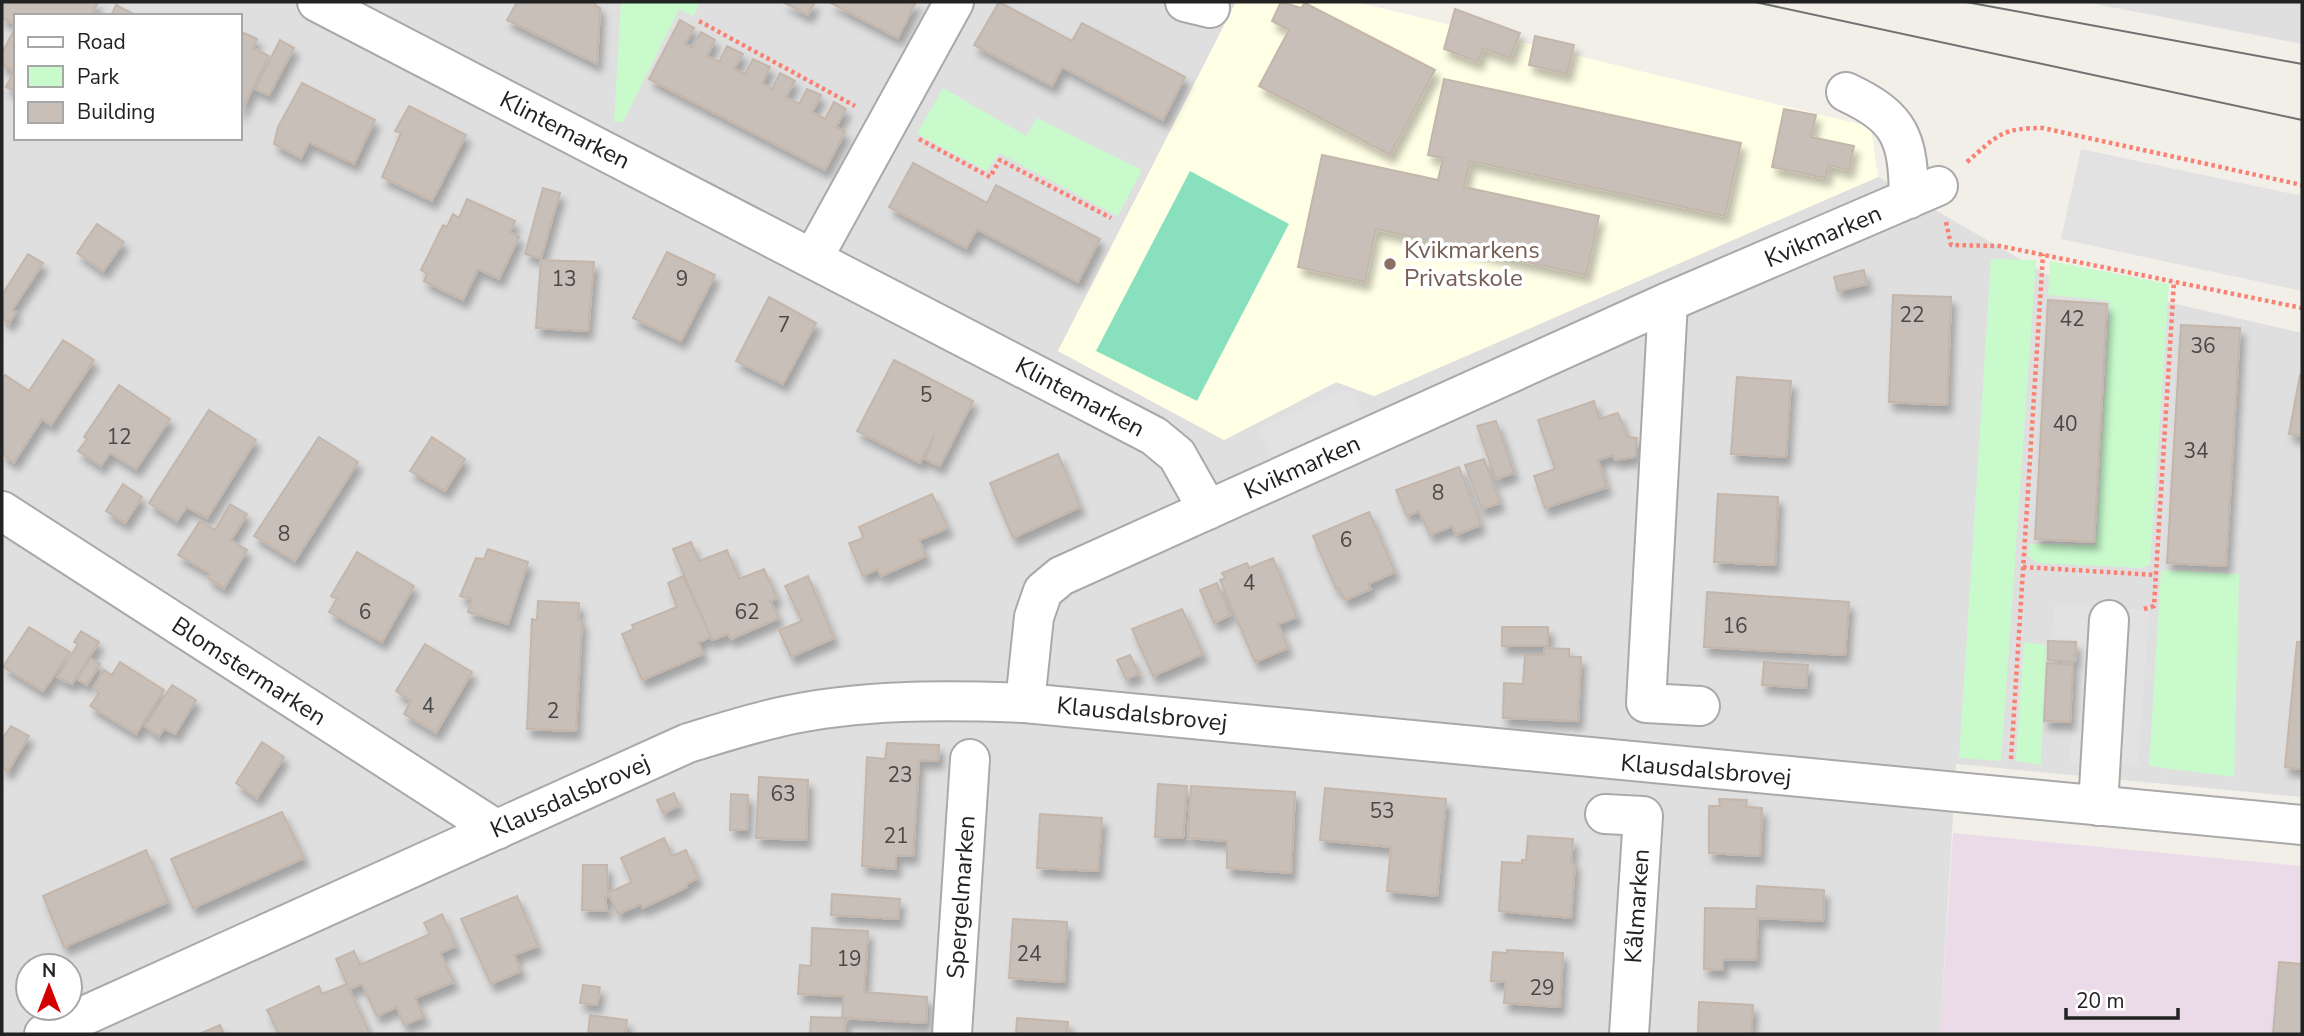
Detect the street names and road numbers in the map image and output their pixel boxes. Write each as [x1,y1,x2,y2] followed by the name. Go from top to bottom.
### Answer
[494,83,636,177] street label: Klintemarken
[1760,197,1886,275] street label: Kvikmarken
[1010,349,1150,445] street label: Klintemarken
[1239,427,1365,507] street label: Kvikmarken
[166,609,332,733] street label: Blomstermarken
[1055,689,1229,739] street label: Klausdalsbrovej
[485,747,655,845] street label: Klausdalsbrovej
[1619,747,1793,793] street label: Klausdalsbrovej
[939,814,983,980] street label: Spergelmarken
[1617,848,1657,964] street label: Kålmarken

